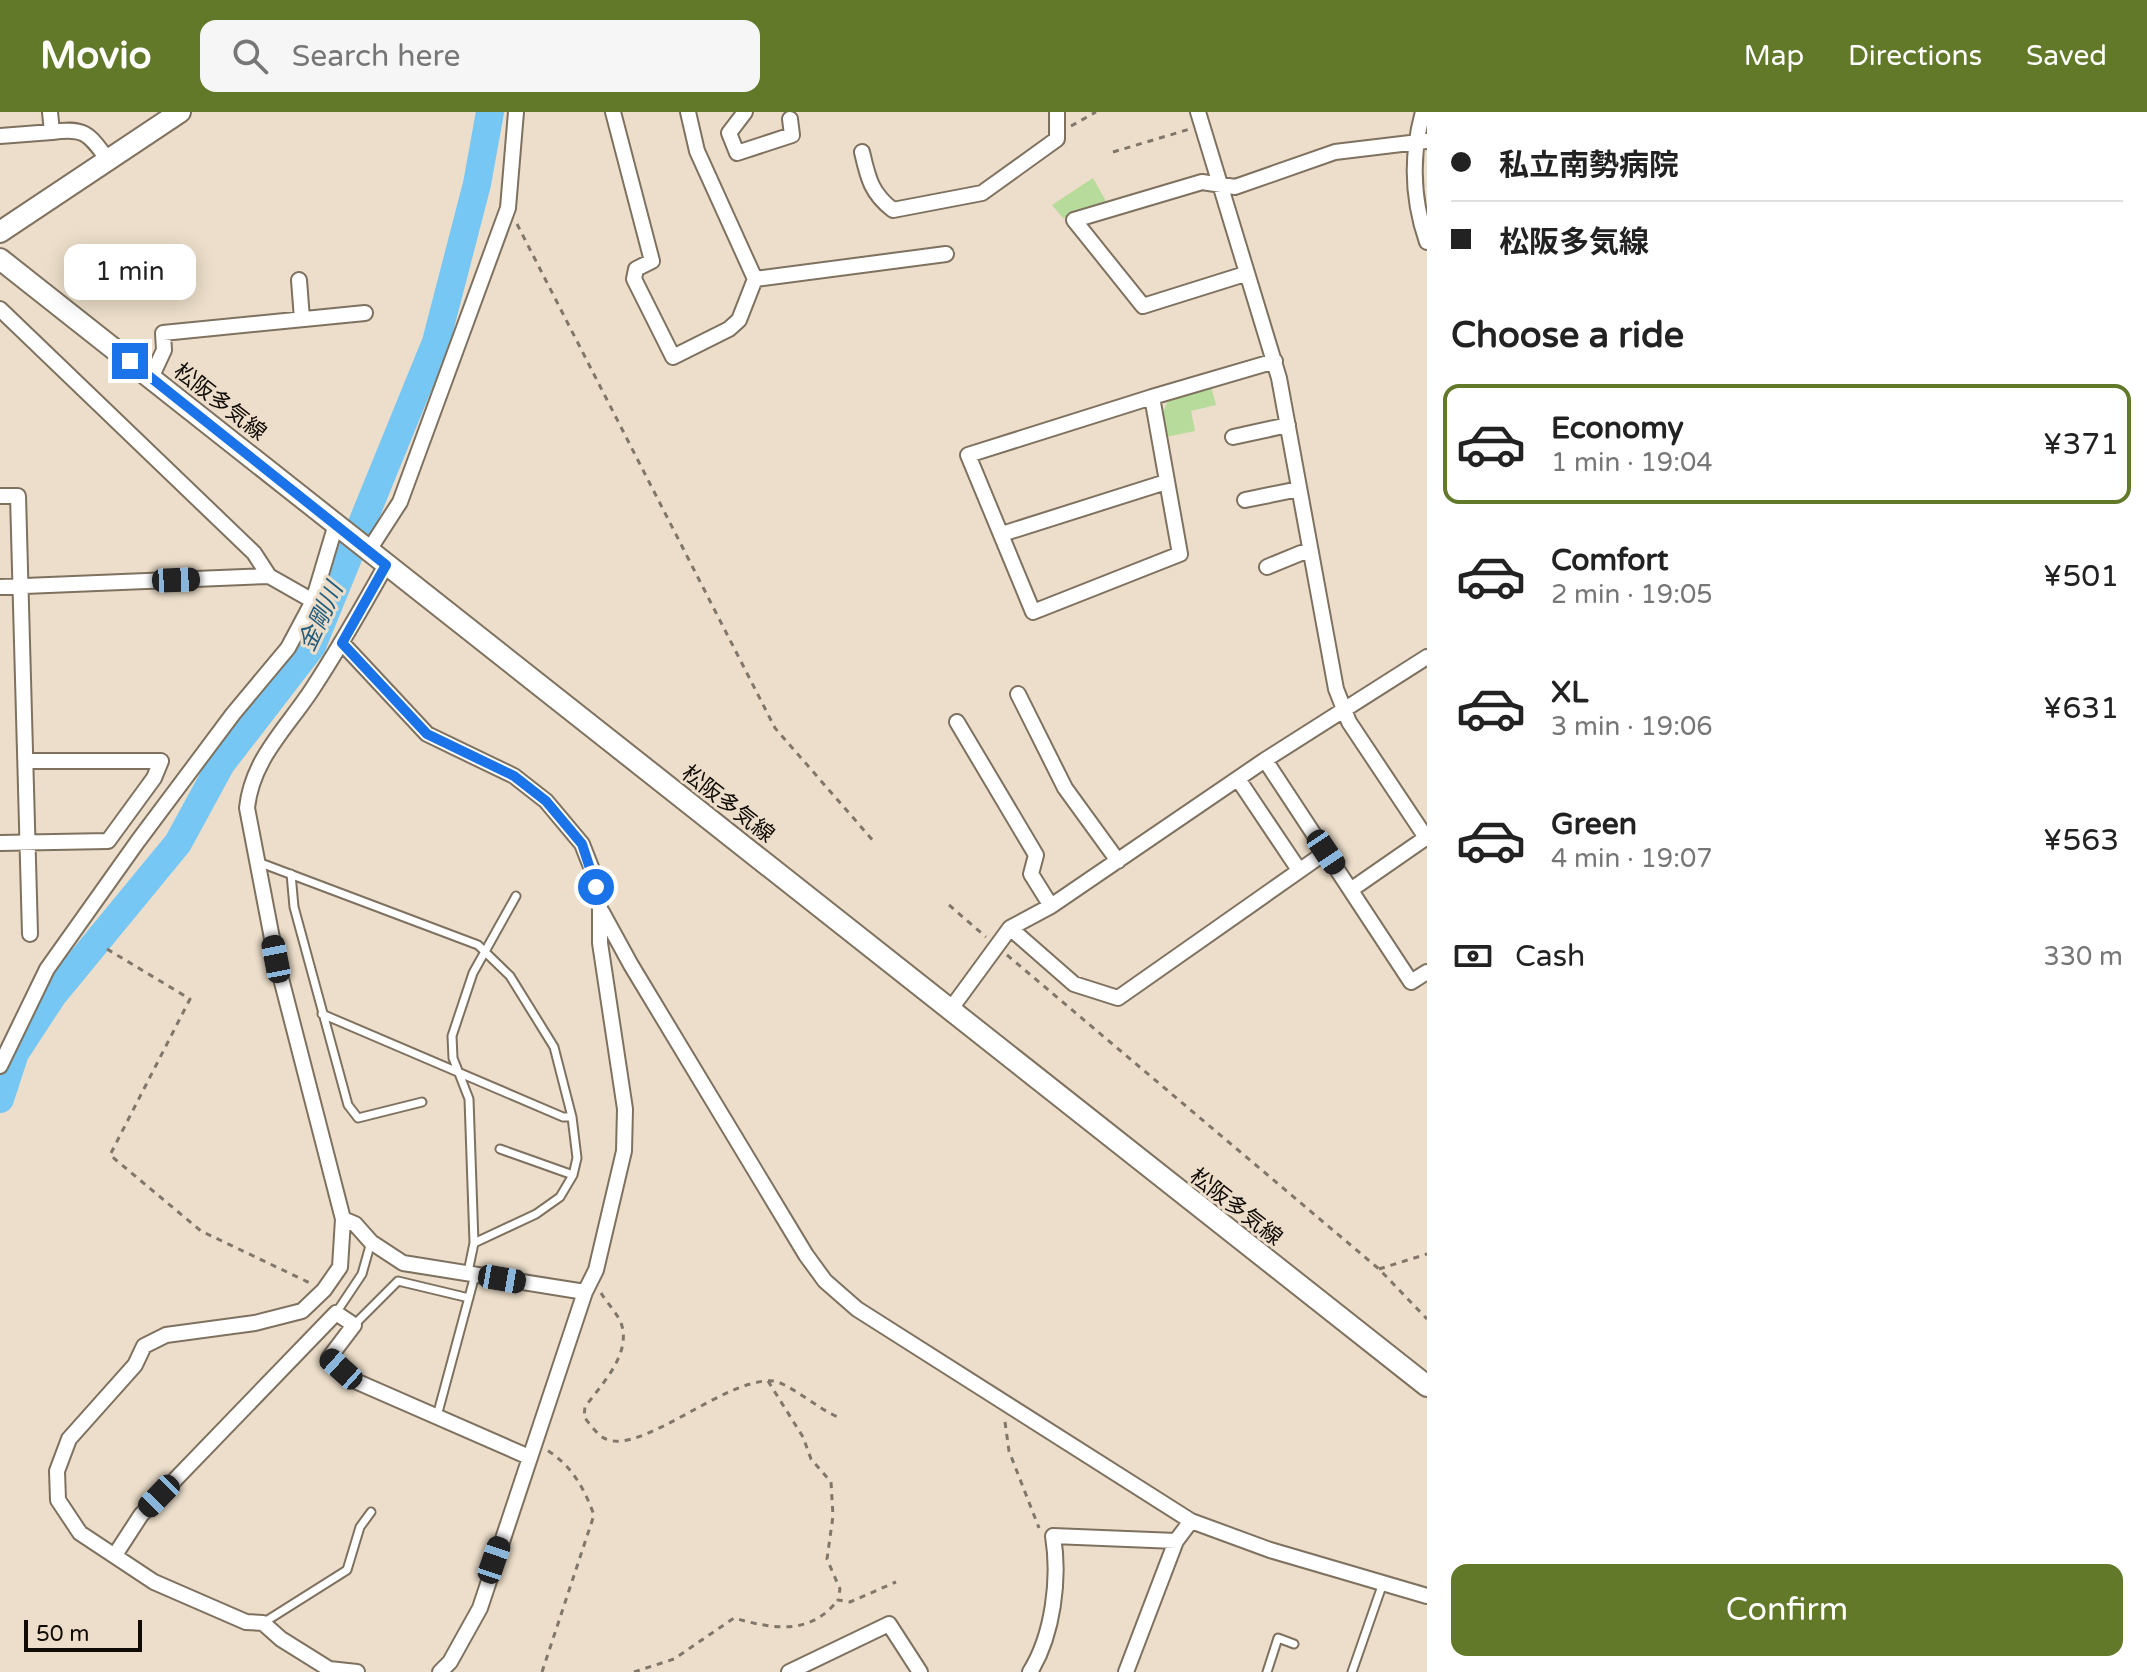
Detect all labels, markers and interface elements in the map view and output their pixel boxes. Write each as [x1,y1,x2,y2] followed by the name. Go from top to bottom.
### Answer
[200,20,760,92] search box
[40,33,152,79] text: Movio
[228,34,272,78] icon: search
[292,38,460,75] text: Search here
[1744,39,1804,73] text: Map
[1848,39,1982,73] text: Directions
[2026,39,2107,73] text: Saved
[1499,147,1679,184] text: 私立南勢病院
[1499,224,1649,261] text: 松阪多気線
[64,245,196,301] callout: 1 min
[95,256,165,287] text: 1 min
[1451,314,1684,357] text: Choose a ride
[112,343,148,379] route end
[169,358,271,446] street label: 松阪多気線
[1455,408,1527,480] icon: car
[1551,410,1684,447] text: Economy
[2043,426,2119,463] text: ¥371
[1551,447,1713,478] text: 1 min · 19:04
[1455,540,1527,612] icon: car
[1551,542,1669,579] text: Comfort
[2043,558,2119,595] text: ¥501
[152,567,200,593] car
[293,576,351,656] water label: 金剛川
[1551,579,1713,610] text: 2 min · 19:05
[1455,672,1527,744] icon: car
[1551,674,1588,711] text: XL
[2043,690,2119,727] text: ¥631
[1551,711,1713,742] text: 3 min · 19:06
[677,760,779,848] street label: 松阪多気線
[1455,804,1527,876] icon: car
[1551,806,1637,843] text: Green
[2043,822,2119,859] text: ¥563
[1303,825,1349,879] car
[1551,843,1713,874] text: 4 min · 19:07
[578,869,614,905] route start
[260,933,292,985] car
[1451,934,1495,978] icon: cash
[1515,938,1585,975] text: Cash
[2043,941,2123,972] text: 330 m
[1185,1163,1287,1251] street label: 松阪多気線
[476,1263,528,1295] car
[315,1344,367,1394] car
[134,1470,184,1522] car
[475,1533,513,1587] car
[1451,1564,2123,1656] button: Confirm
[24,1616,142,1652] scale bar
[36,1621,90,1647] text: 50 m

